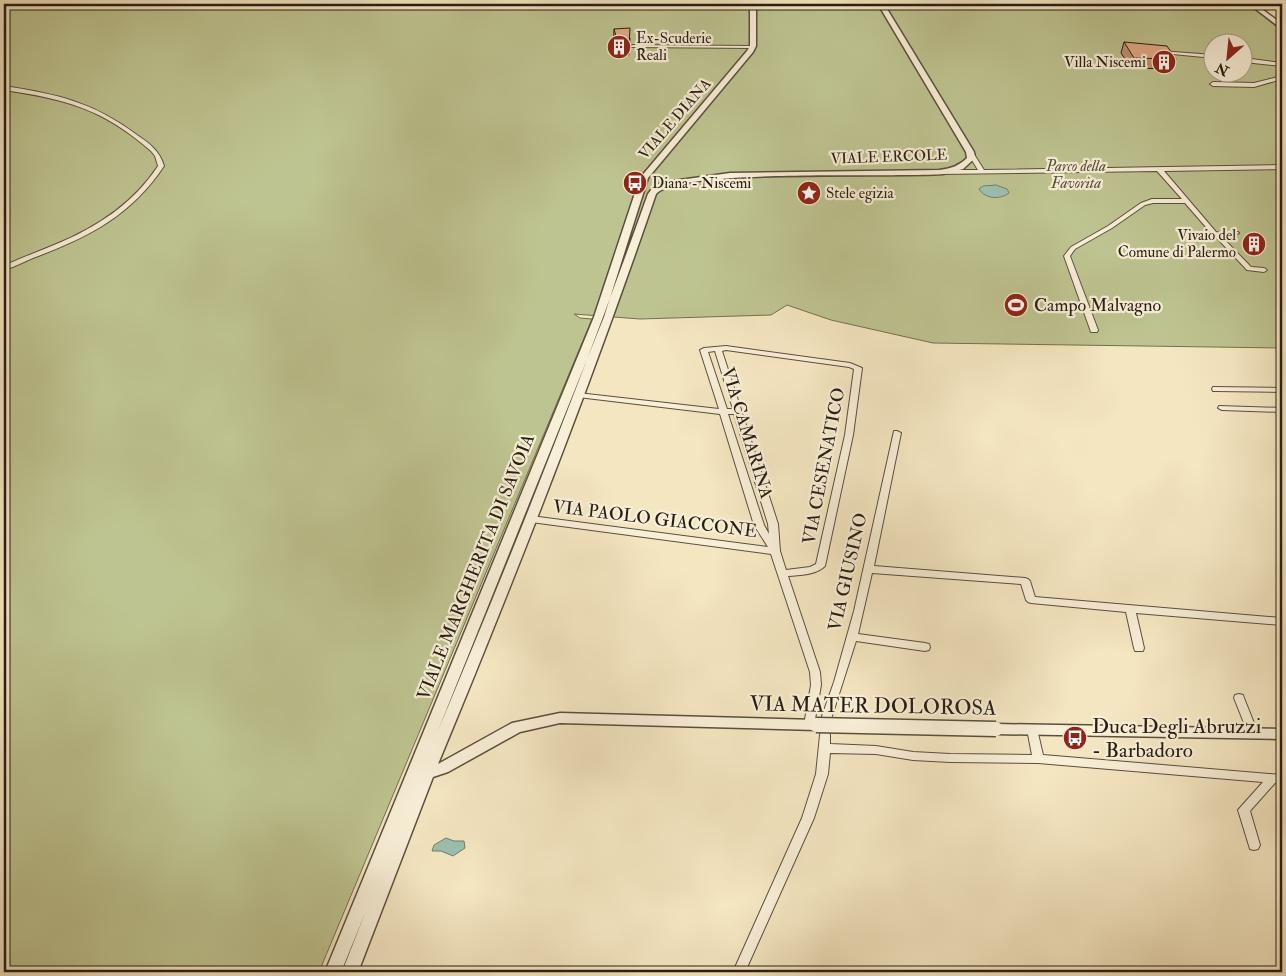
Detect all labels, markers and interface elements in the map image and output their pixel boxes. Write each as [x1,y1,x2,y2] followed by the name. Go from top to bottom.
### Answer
[636,29,711,65] place label: Ex-Scuderie Reali
[1204,32,1254,82] north arrow
[606,34,632,60] building icon: Ex-Scuderie Reali
[1151,49,1177,75] building icon: Villa Niscemi
[1064,53,1146,72] place label: Villa Niscemi
[1212,59,1233,80] text: N
[635,74,716,163] street label: VIALE DIANA
[830,145,948,169] street label: VIALE ERCOLE
[1045,157,1106,193] park label: Parco della Favorita
[622,170,648,196] bus stop icon: Diana - Niscemi
[652,174,751,193] place label: Diana - Niscemi
[796,180,822,206] place icon: Stele egizia
[826,184,895,203] place label: Stele egizia
[1118,226,1236,262] place label: Vivaio del Comune di Palermo
[1241,231,1267,257] building icon: Vivaio del Comune di Palermo
[1003,292,1029,318] sports icon: Campo Malvagno
[1034,294,1161,317] place label: Campo Malvagno
[716,365,778,502] street label: VIA CAMARINA
[798,386,850,546] street label: VIA CESENATICO
[412,430,540,703] street label: VIALE MARGHERITA DI SAVOIA
[552,495,758,543] street label: VIA PAOLO GIACCONE
[823,511,873,633] street label: VIA GIUSINO
[749,690,997,722] street label: VIA MATER DOLOROSA
[1092,713,1262,764] place label: Duca Degli Abruzzi - Barbadoro
[1062,725,1088,751] bus stop icon: Duca Degli Abruzzi - Barbadoro

